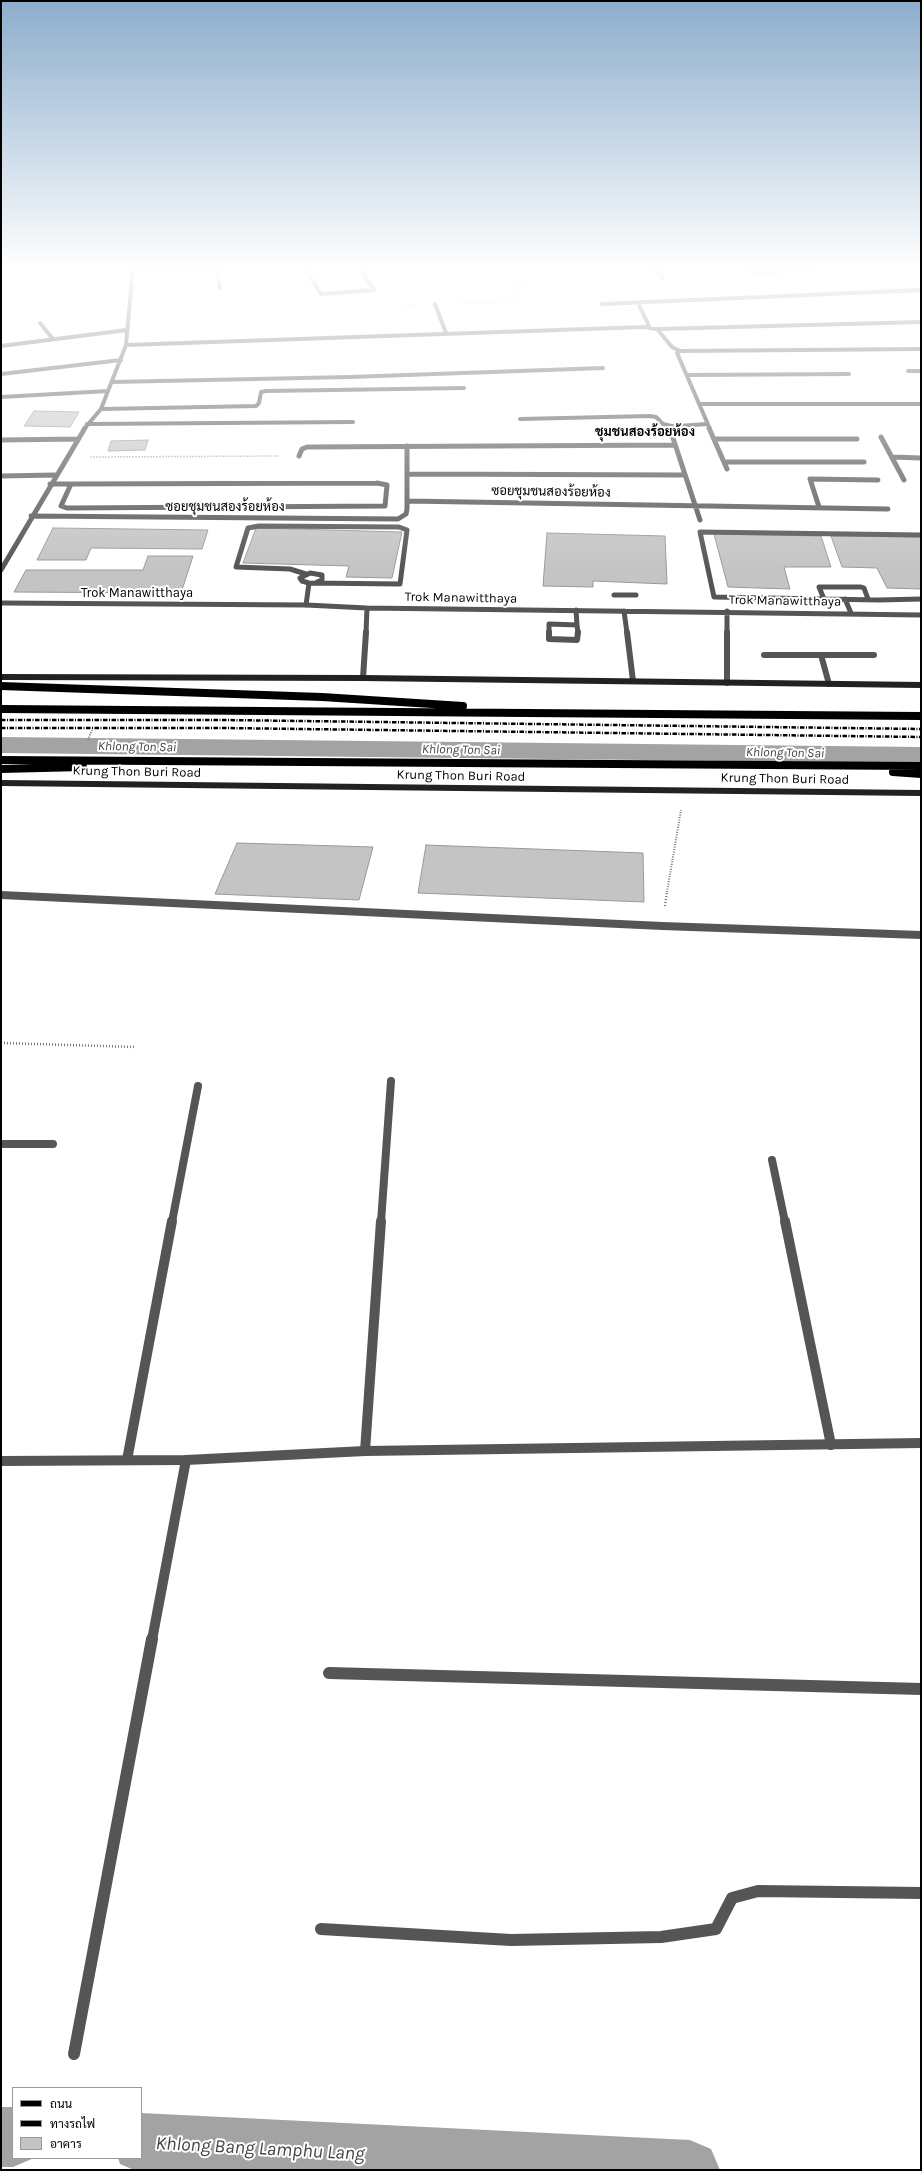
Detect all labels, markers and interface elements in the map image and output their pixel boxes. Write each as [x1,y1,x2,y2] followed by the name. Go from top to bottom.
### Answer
[595,424,695,440] district label: ชุมชนสองร้อยห้อง
[491,483,611,501] street label: ซอยชุมชนสองร้อยห้อง
[165,499,285,515] street label: ซอยชุมชนสองร้อยห้อง
[81,585,193,601] street label: Trok Manawitthaya
[405,589,517,607] street label: Trok Manawitthaya
[729,592,841,610] street label: Trok Manawitthaya
[98,739,176,755] water label: Khlong Ton Sai
[422,742,500,758] water label: Khlong Ton Sai
[746,745,824,761] water label: Khlong Ton Sai
[73,763,201,781] street label: Krung Thon Buri Road
[397,767,525,785] street label: Krung Thon Buri Road
[721,770,849,788] street label: Krung Thon Buri Road
[12,2087,142,2159] legend
[50,2097,72,2111] text: ถนน
[50,2117,95,2131] text: ทางรถไฟ
[155,2132,365,2166] water label: Khlong Bang Lamphu Lang
[50,2137,82,2151] text: อาคาร

